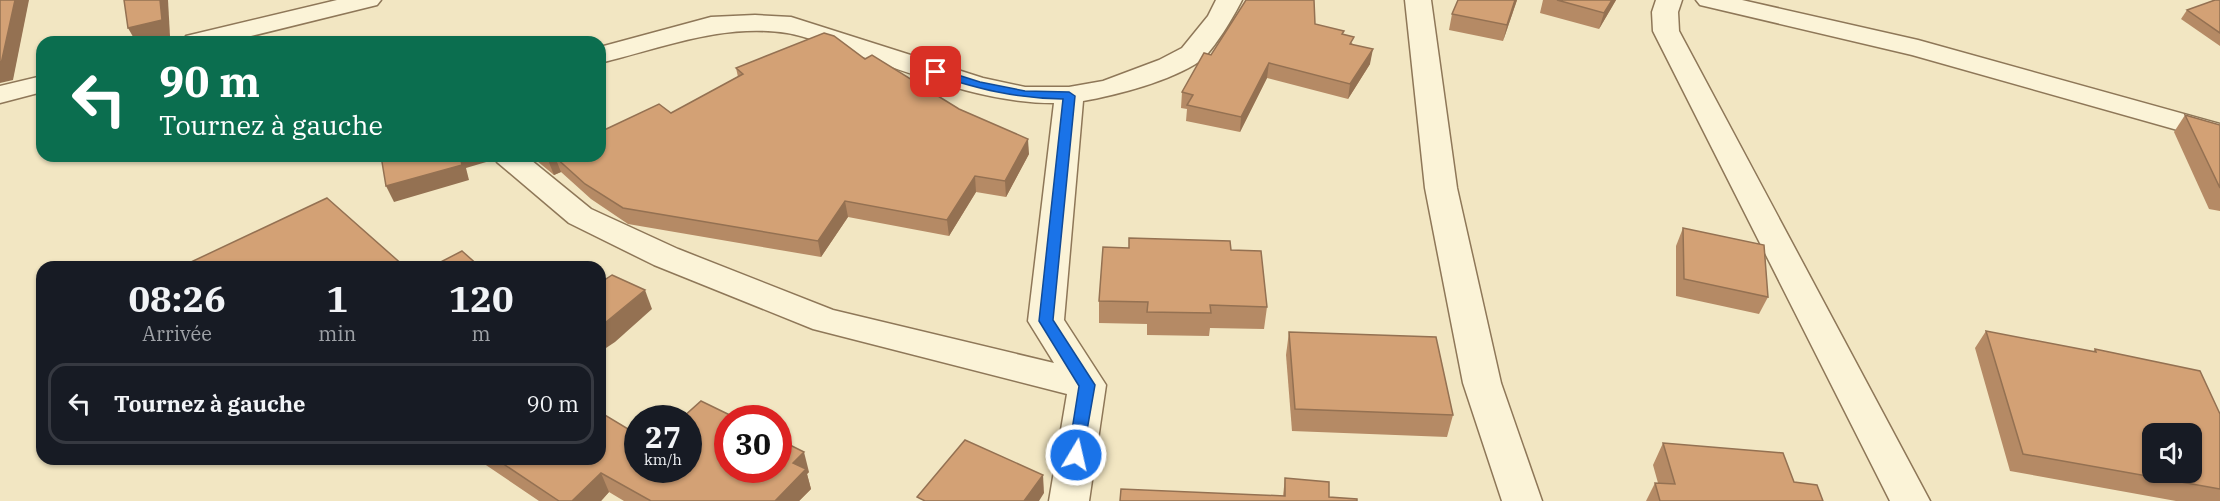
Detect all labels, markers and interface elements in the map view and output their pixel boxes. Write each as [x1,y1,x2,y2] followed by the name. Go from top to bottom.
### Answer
[910,46,961,97] pin
[159,54,260,109] text: 90 m
[919,55,952,88] icon: arrive
[60,60,138,138] icon: left
[159,107,383,142] text: Tournez à gauche
[128,275,226,322] text: 08:26
[326,275,348,322] text: 1
[449,275,514,322] text: 120
[142,320,212,347] text: Arrivée
[318,320,356,347] text: min
[472,320,491,347] text: m
[63,387,96,420] icon: left
[114,389,305,418] text: Tournez à gauche
[527,389,579,418] text: 90 m
[714,405,792,483] speed limit sign: 30
[645,417,681,456] text: 27
[1044,423,1108,487] position arrow
[2142,423,2202,483] map controls
[2142,423,2202,483] button: sound
[644,450,682,469] text: km/h

